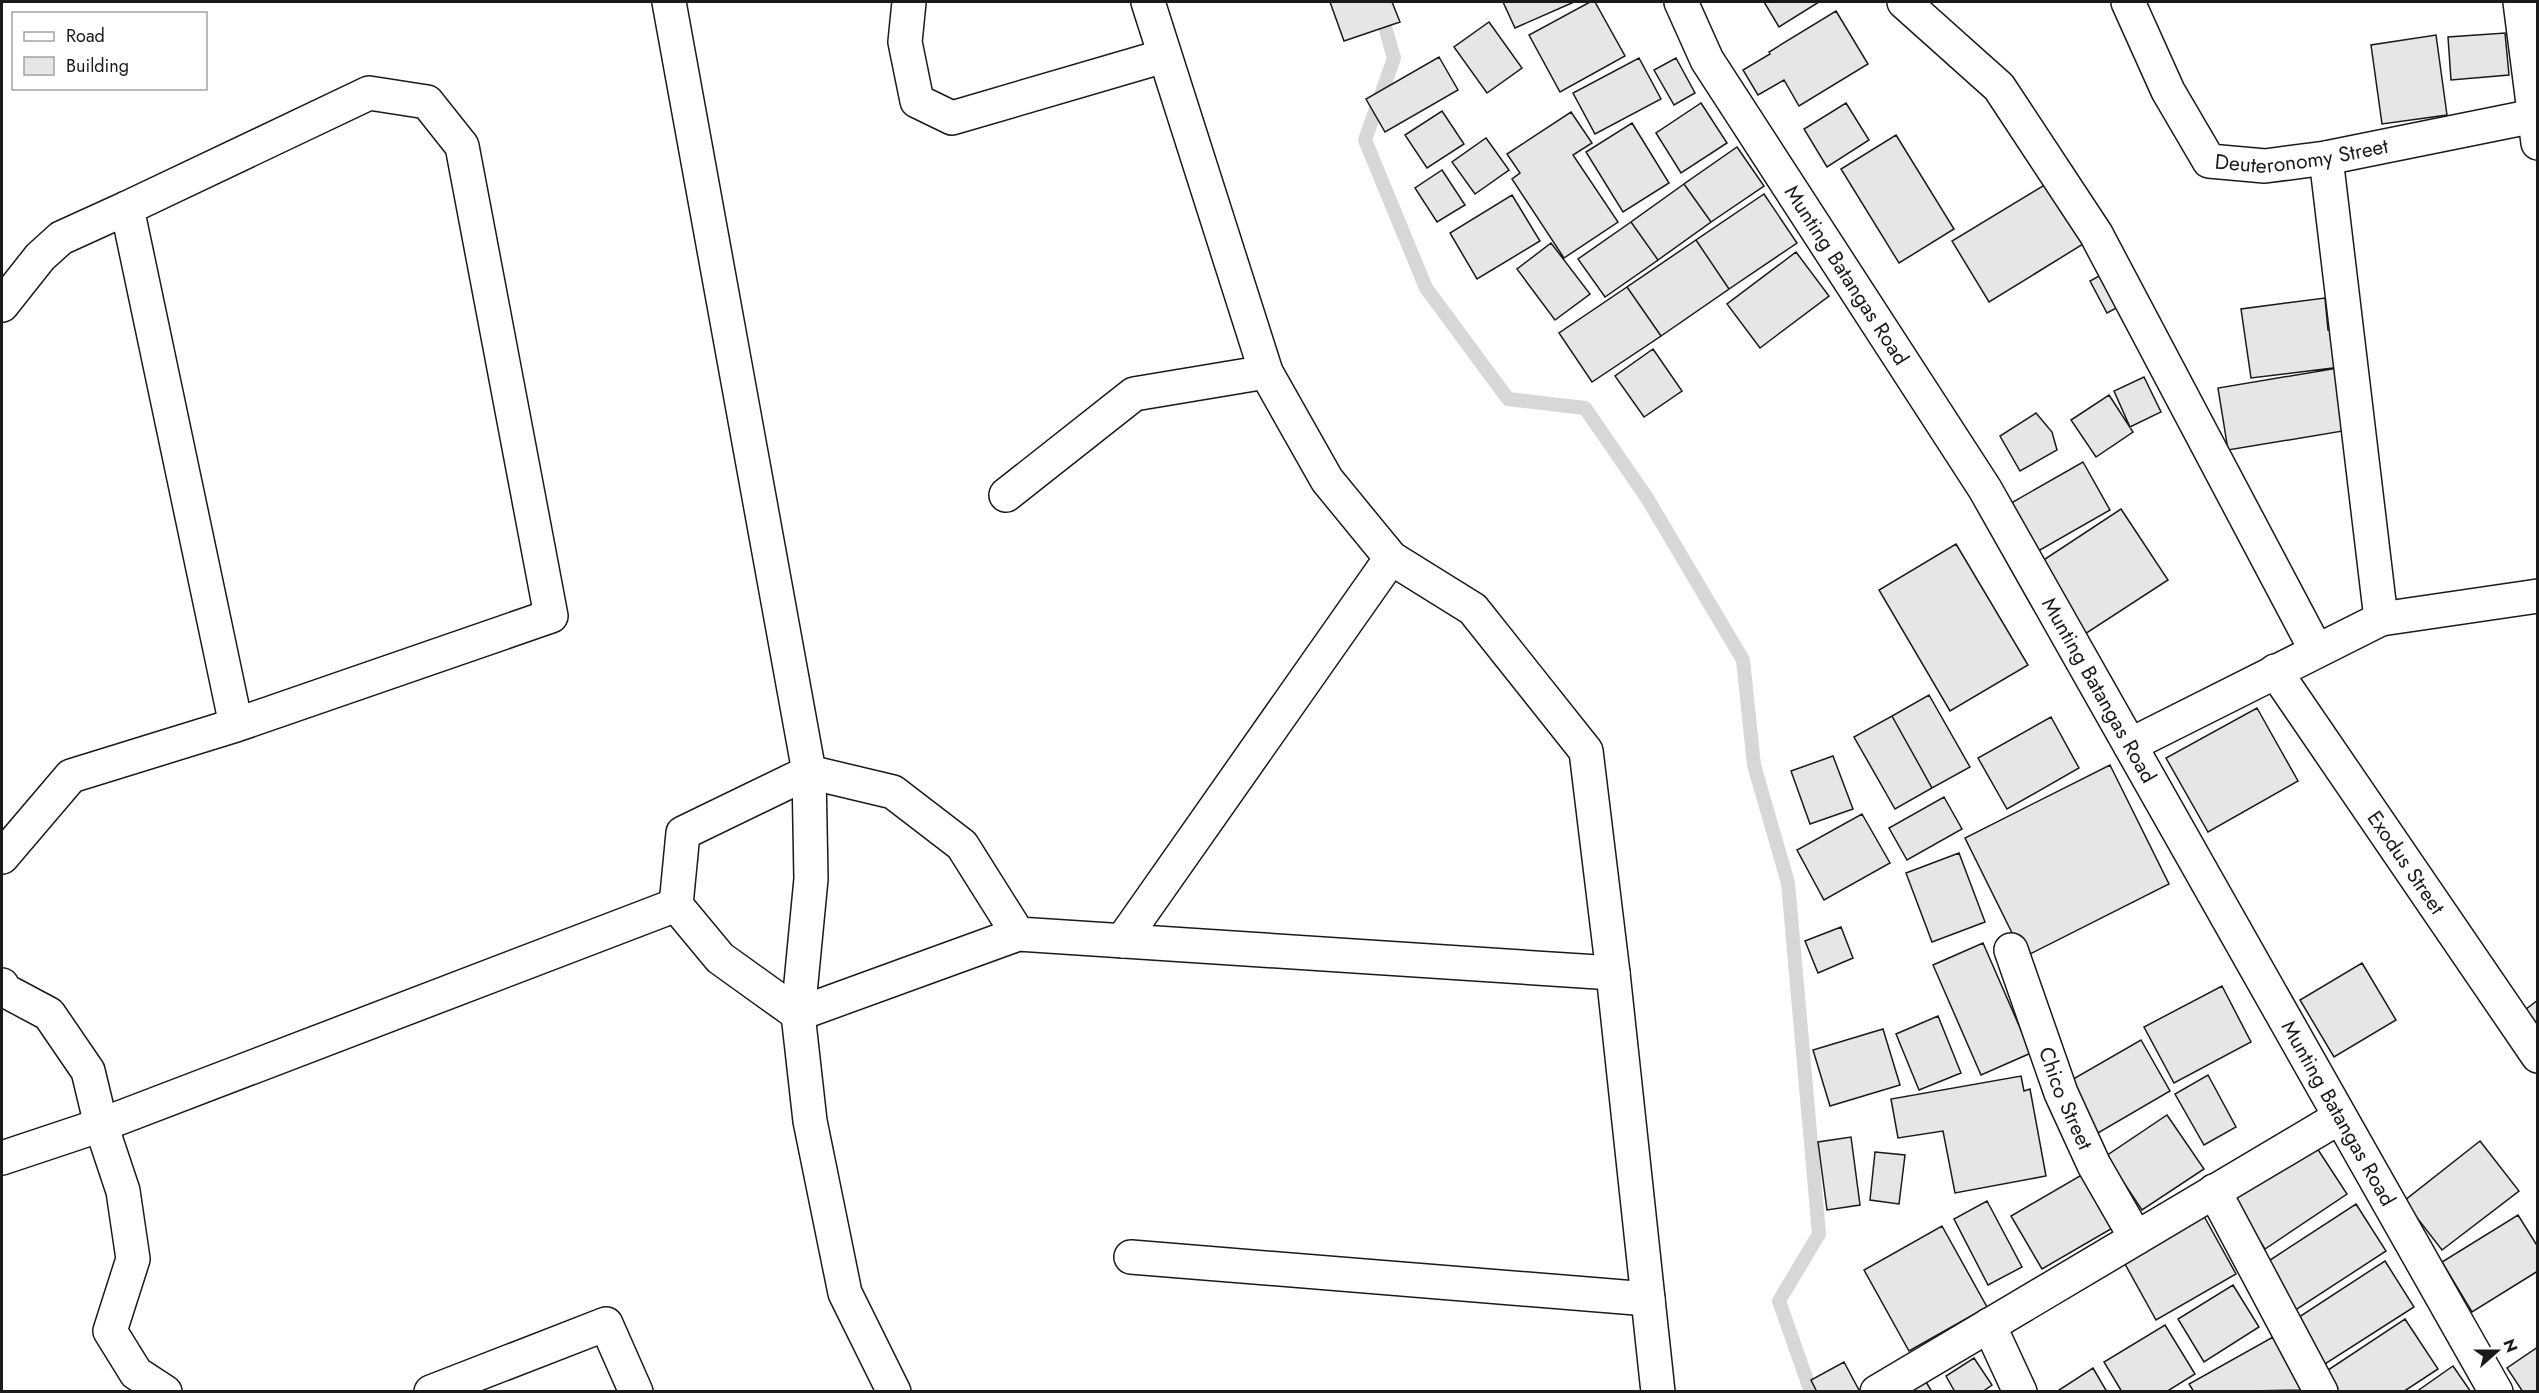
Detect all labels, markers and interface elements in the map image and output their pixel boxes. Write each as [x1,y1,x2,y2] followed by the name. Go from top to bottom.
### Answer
[12,12,207,90] legend
[66,23,105,49] text: Road
[66,53,129,79] text: Building
[2214,131,2391,181] street label: Deuteronomy Street
[1777,179,1916,371] street label: Munting Batangas Road
[2034,592,2163,789] street label: Munting Batangas Road
[2360,805,2452,920] street label: Exodus Street
[2274,1015,2403,1212] street label: Munting Batangas Road
[2031,1043,2100,1155] street label: Chico Street
[2467,1321,2527,1381] north arrow
[2498,1336,2524,1356] text: N

